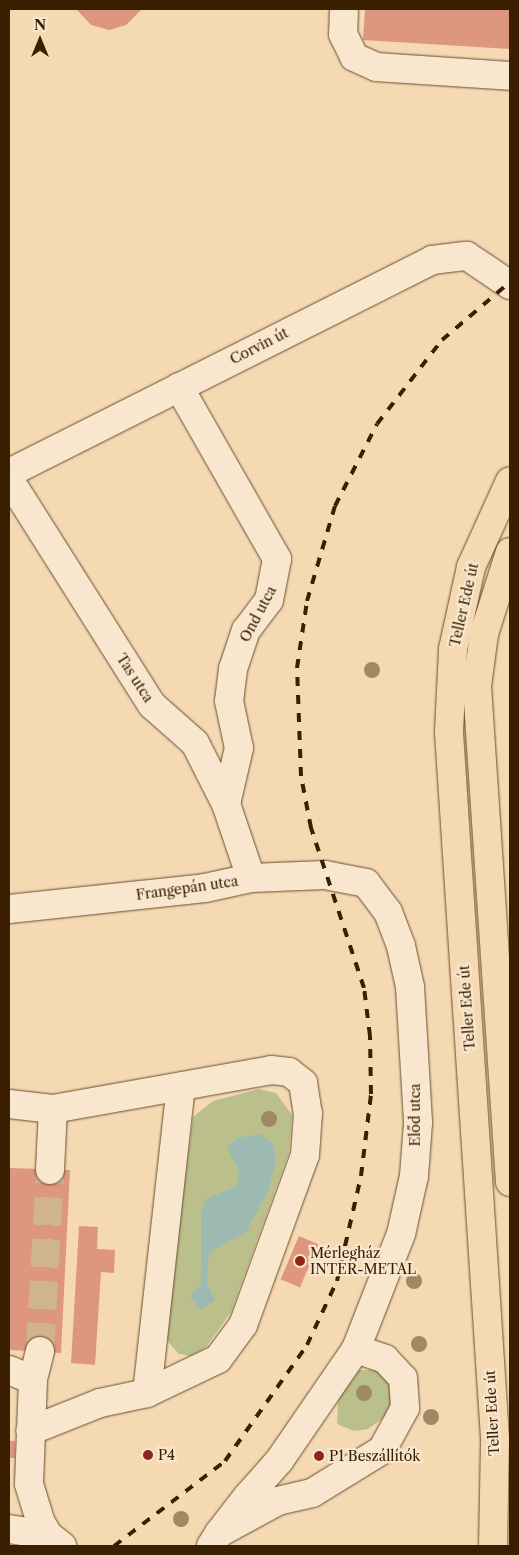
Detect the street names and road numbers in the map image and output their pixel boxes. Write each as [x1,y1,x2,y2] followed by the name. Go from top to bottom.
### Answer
[227,324,291,368] street label: Corvin út
[446,561,482,649] street label: Teller Ede út
[236,583,280,645] street label: Ond utca
[113,650,157,706] street label: Tas utca
[135,873,239,903] street label: Frangepán utca
[456,965,478,1051] street label: Teller Ede út
[407,1084,423,1146] street label: Előd utca
[481,1370,503,1456] street label: Teller Ede út

